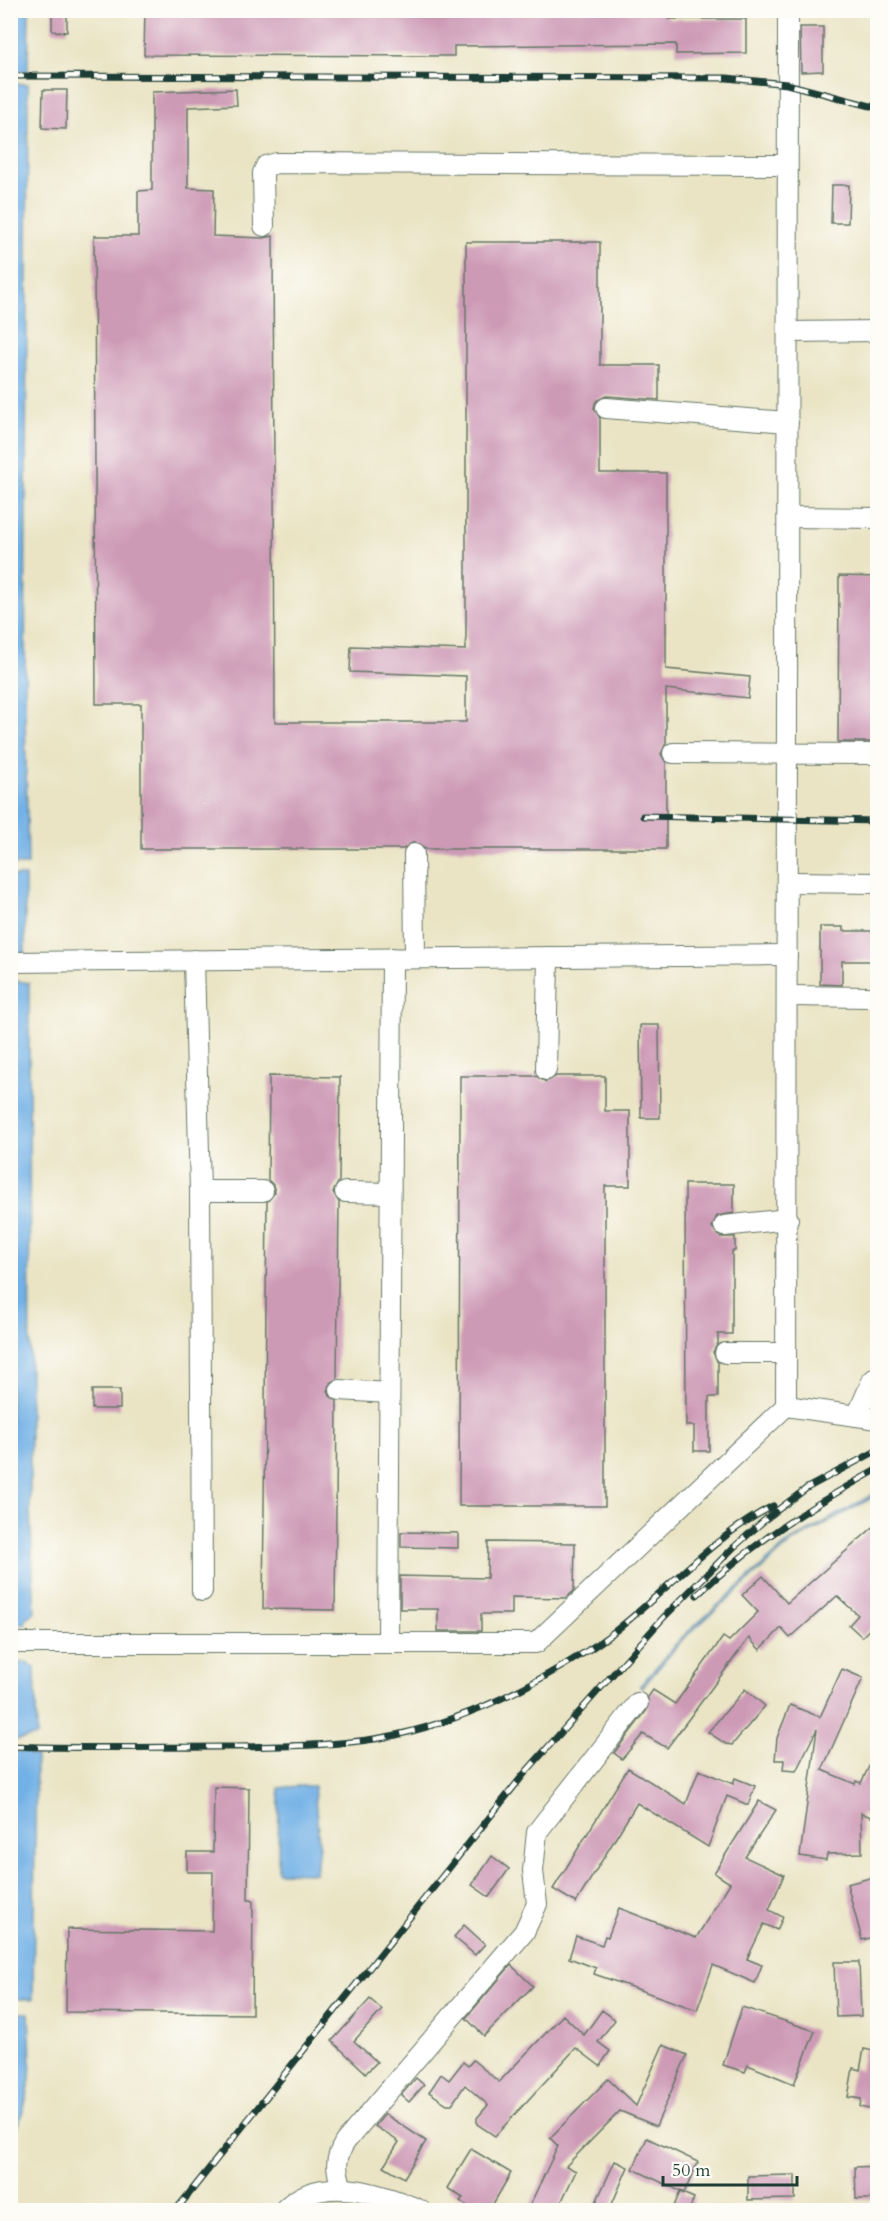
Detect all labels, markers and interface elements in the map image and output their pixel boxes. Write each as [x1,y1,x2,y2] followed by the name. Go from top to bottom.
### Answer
[663,2149,796,2187] scale bar
[672,2158,711,2183] text: 50 m

